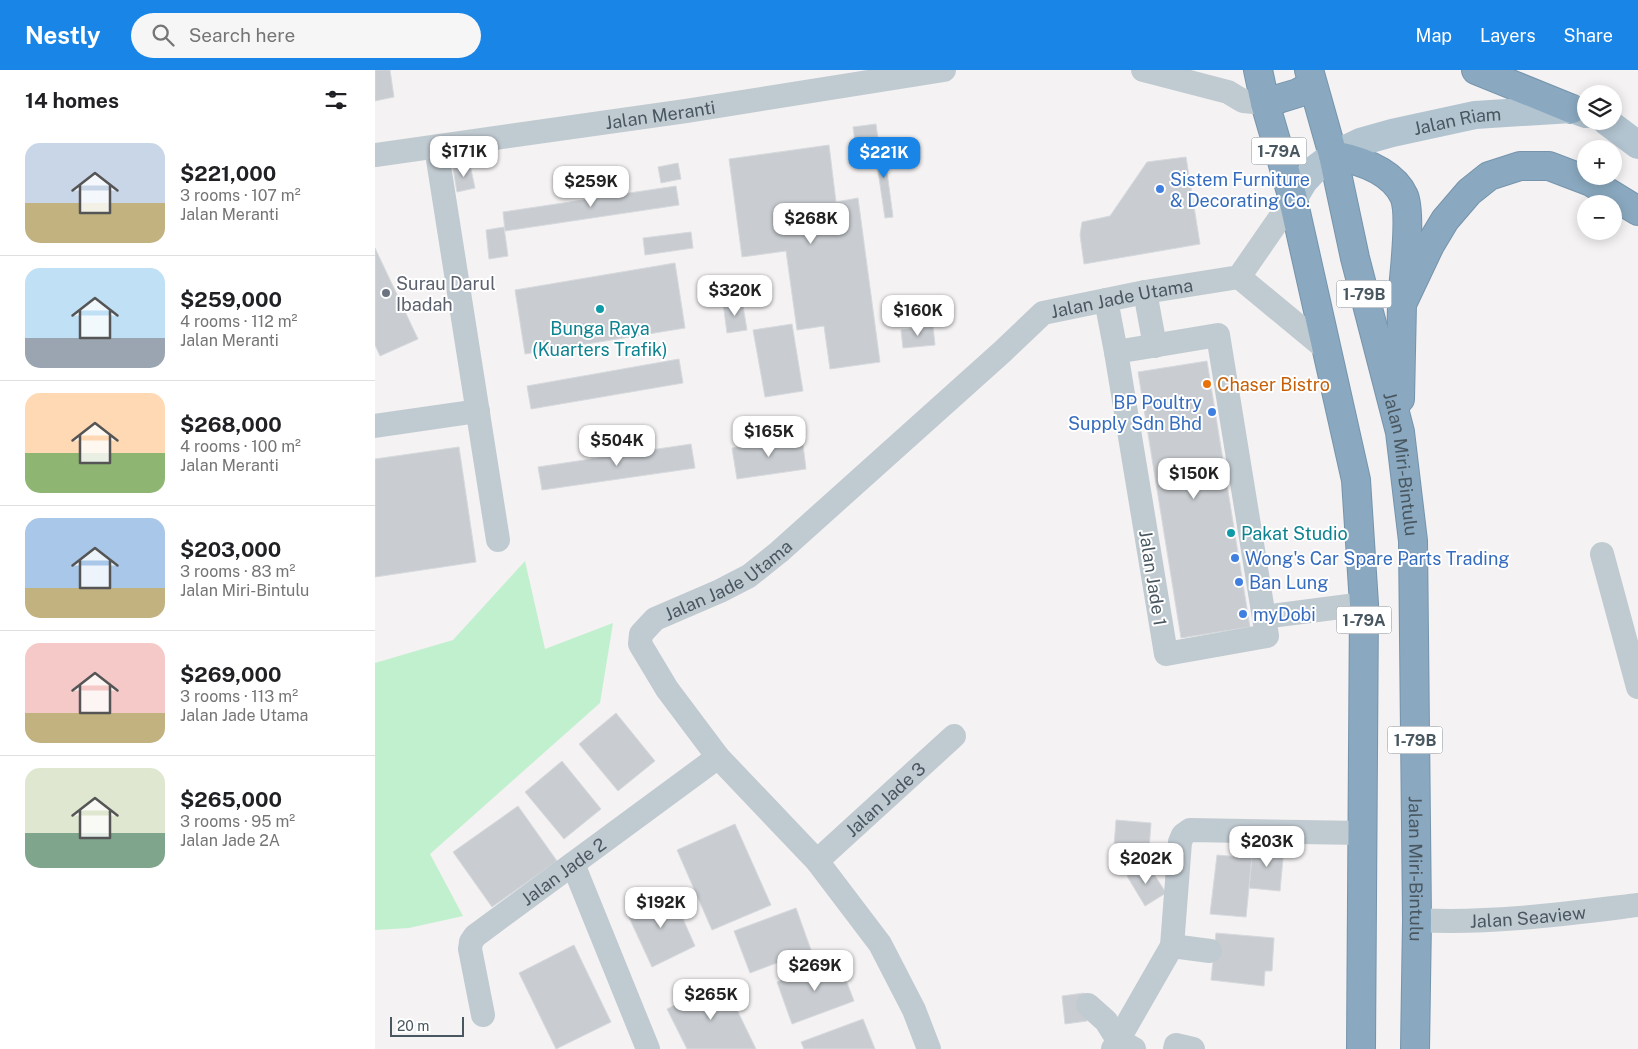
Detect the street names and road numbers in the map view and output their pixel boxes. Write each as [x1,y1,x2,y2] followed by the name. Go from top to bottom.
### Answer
[604,96,717,133] street label: Jalan Meranti
[1411,103,1502,139] street label: Jalan Riam
[1251,138,1307,164] road number: 1-79A
[1049,274,1194,322] street label: Jalan Jade Utama
[1337,280,1391,308] road number: 1-79B
[1380,389,1423,537] street label: Jalan Miri-Bintulu
[1135,529,1171,627] street label: Jalan Jade 1
[661,535,796,624] street label: Jalan Jade Utama
[1337,606,1391,634] road number: 1-79A
[1387,726,1443,754] road number: 1-79B
[841,757,929,841] street label: Jalan Jade 3
[1405,796,1428,942] street label: Jalan Miri-Bintulu
[517,833,610,909] street label: Jalan Jade 2
[1469,901,1587,931] street label: Jalan Seaview

